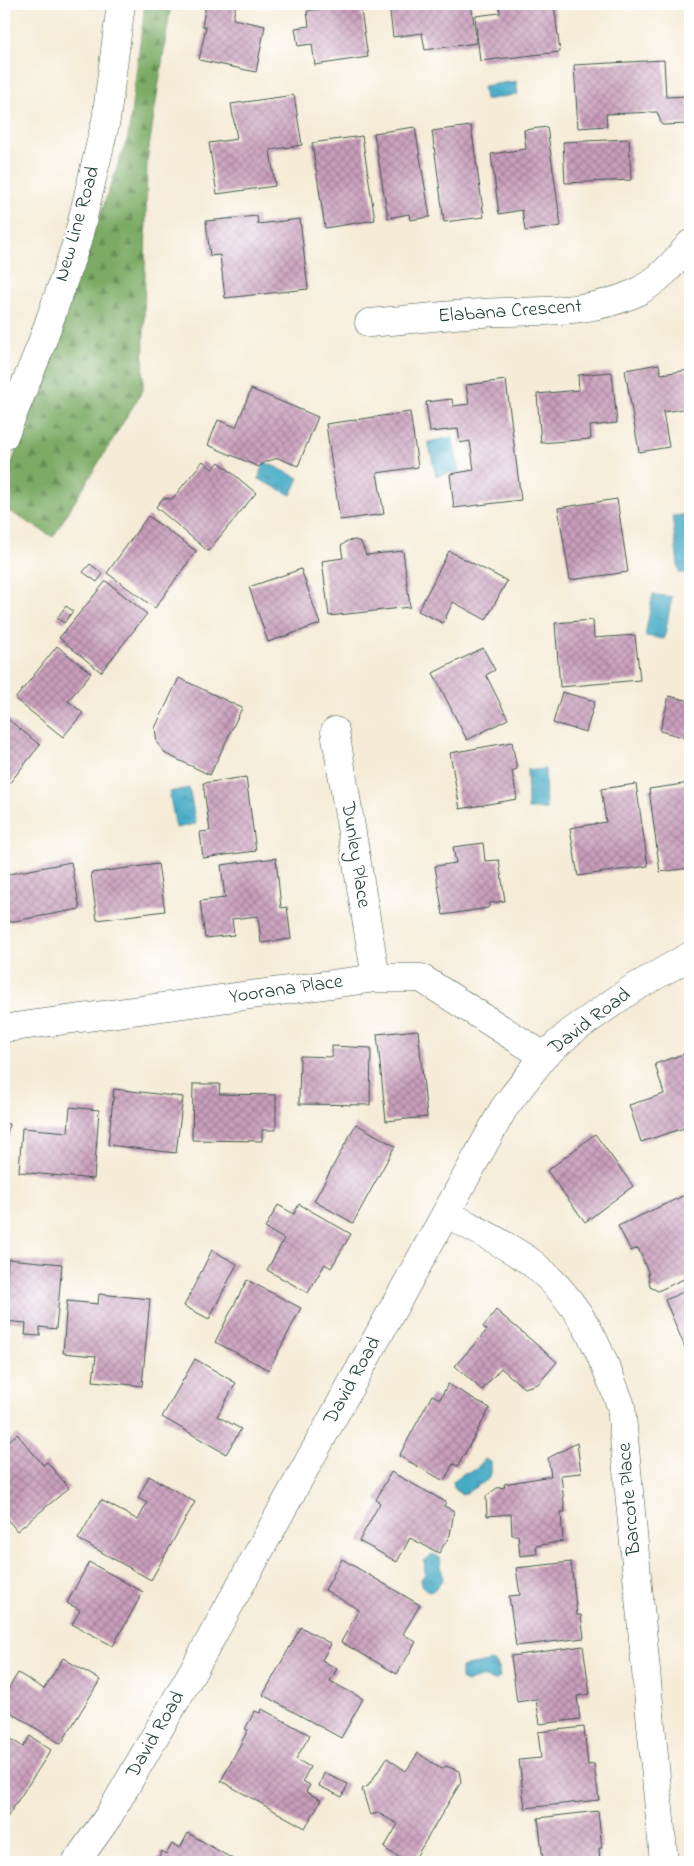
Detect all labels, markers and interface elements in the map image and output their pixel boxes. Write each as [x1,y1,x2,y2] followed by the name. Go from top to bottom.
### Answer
[48,163,108,285] street label: New Line Road
[437,292,583,331] street label: Elabana Crescent
[332,799,378,910] street label: Dunley Place
[227,968,345,1012] street label: Yoorana Place
[542,981,637,1063] street label: David Road
[316,1332,389,1431] street label: David Road
[611,1442,649,1557] street label: Barcote Place
[119,1686,193,1785] street label: David Road

